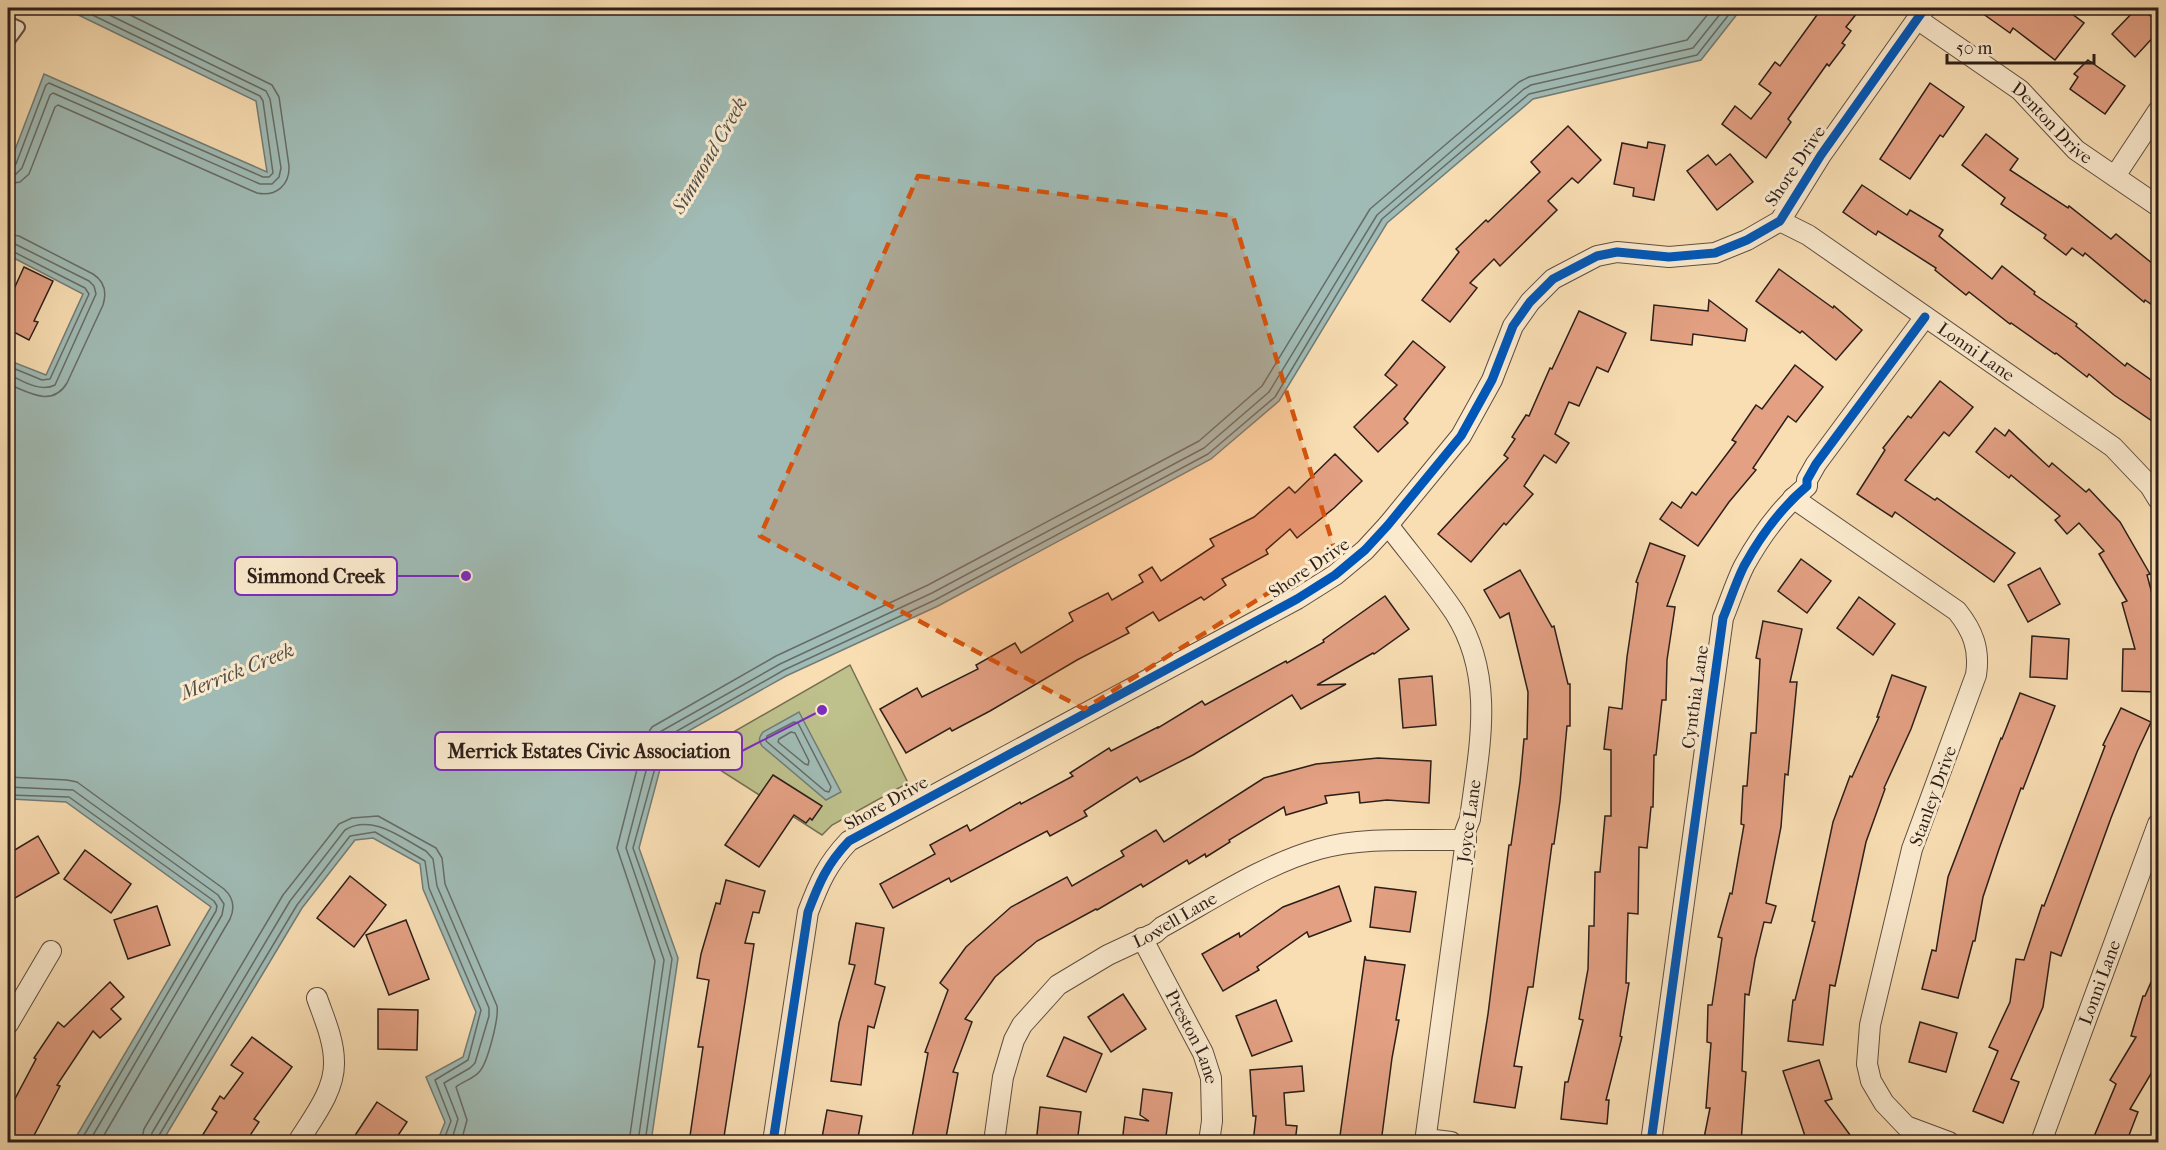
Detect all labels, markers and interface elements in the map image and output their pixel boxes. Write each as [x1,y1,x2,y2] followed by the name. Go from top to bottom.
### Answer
[1947,27,2094,65] scale bar
[1956,38,1993,59] text: 50 m
[2008,78,2096,169] street label: Denton Drive
[666,93,752,219] water label: Simmond Creek
[1761,122,1830,211] street label: Shore Drive
[1933,318,2018,386] street label: Lonni Lane
[1265,534,1354,603] street label: Shore Drive
[235,557,397,595] callout: Simmond Creek
[247,565,386,588] text: Simmond Creek
[175,638,297,705] water label: Merrick Creek
[1678,644,1713,750] street label: Cynthia Lane
[435,732,742,770] callout: Merrick Estates Civic Association
[447,740,731,763] text: Merrick Estates Civic Association
[1906,743,1961,849] street label: Stanley Drive
[841,772,932,835] street label: Shore Drive
[1453,778,1486,866] street label: Joyce Lane
[1130,888,1221,953] street label: Lowell Lane
[2075,937,2125,1028] street label: Lonni Lane
[1160,986,1221,1084] street label: Preston Lane

